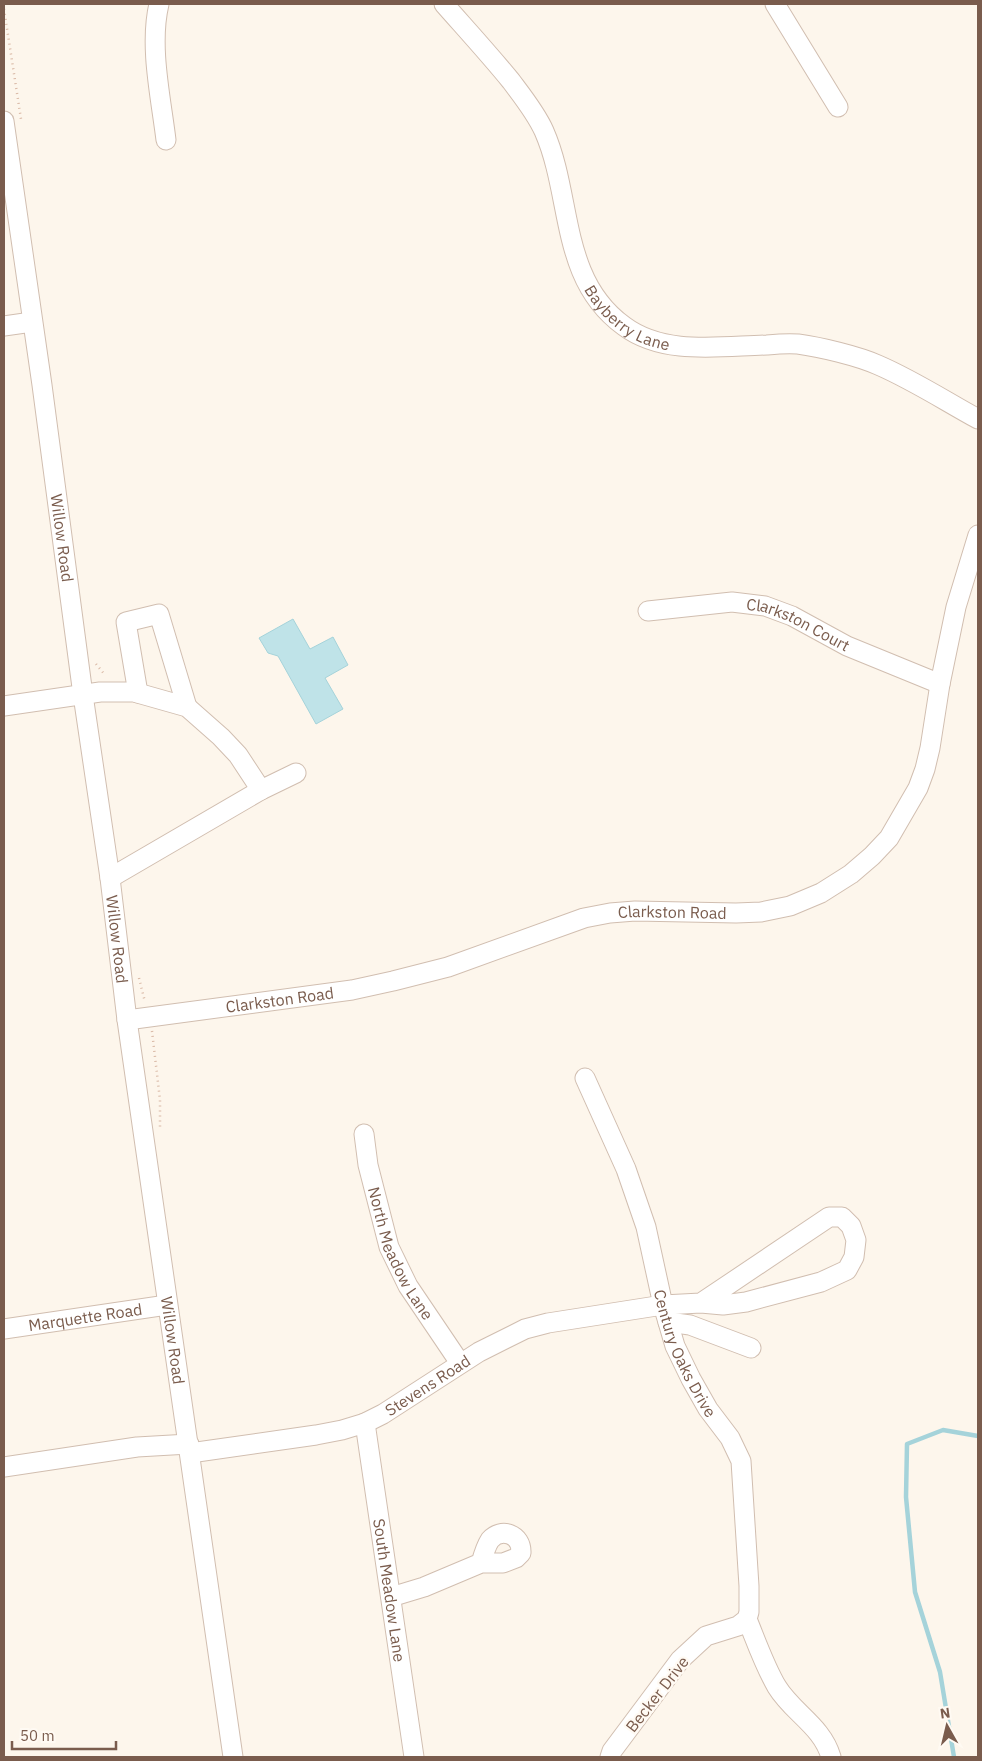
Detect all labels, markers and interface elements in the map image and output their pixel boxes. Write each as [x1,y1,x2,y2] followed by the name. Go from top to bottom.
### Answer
[580,281,672,355] street label: Bayberry Lane
[46,493,78,583] street label: Willow Road
[745,594,853,656] street label: Clarkston Court
[102,894,133,984] street label: Willow Road
[617,901,727,923] street label: Clarkston Road
[224,983,335,1017] street label: Clarkston Road
[364,1185,438,1324] street label: North Meadow Lane
[650,1288,721,1421] street label: Century Oaks Drive
[157,1295,189,1386] street label: Willow Road
[27,1299,143,1335] street label: Marquette Road
[381,1350,474,1420] street label: Stevens Road
[369,1517,410,1664] street label: South Meadow Lane
[621,1652,693,1736] street label: Becker Drive
[922,1701,972,1751] north arrow
[939,1704,951,1723] text: N
[12,1718,116,1750] scale bar
[20,1726,55,1745] text: 50 m

